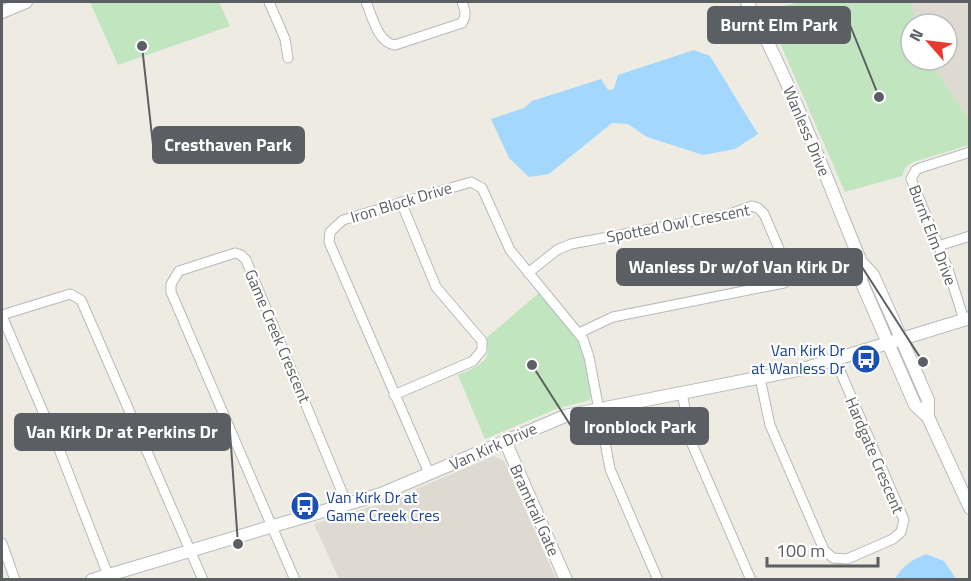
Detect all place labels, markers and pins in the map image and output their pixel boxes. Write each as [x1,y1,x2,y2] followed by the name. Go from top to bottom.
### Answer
[708,7,850,43] callout: Burnt Elm Park
[153,127,304,163] callout: Cresthaven Park
[617,249,862,285] callout: Wanless Dr w/of Van Kirk Dr
[751,338,845,380] place label: Van Kirk Dr at Wanless Dr
[850,343,882,375] bus stop icon: Van Kirk Dr at Wanless Dr
[571,408,708,444] callout: Ironblock Park
[15,414,230,450] callout: Van Kirk Dr at Perkins Dr
[326,485,440,527] place label: Van Kirk Dr at Game Creek Cres
[289,490,321,522] bus stop icon: Van Kirk Dr at Game Creek Cres

